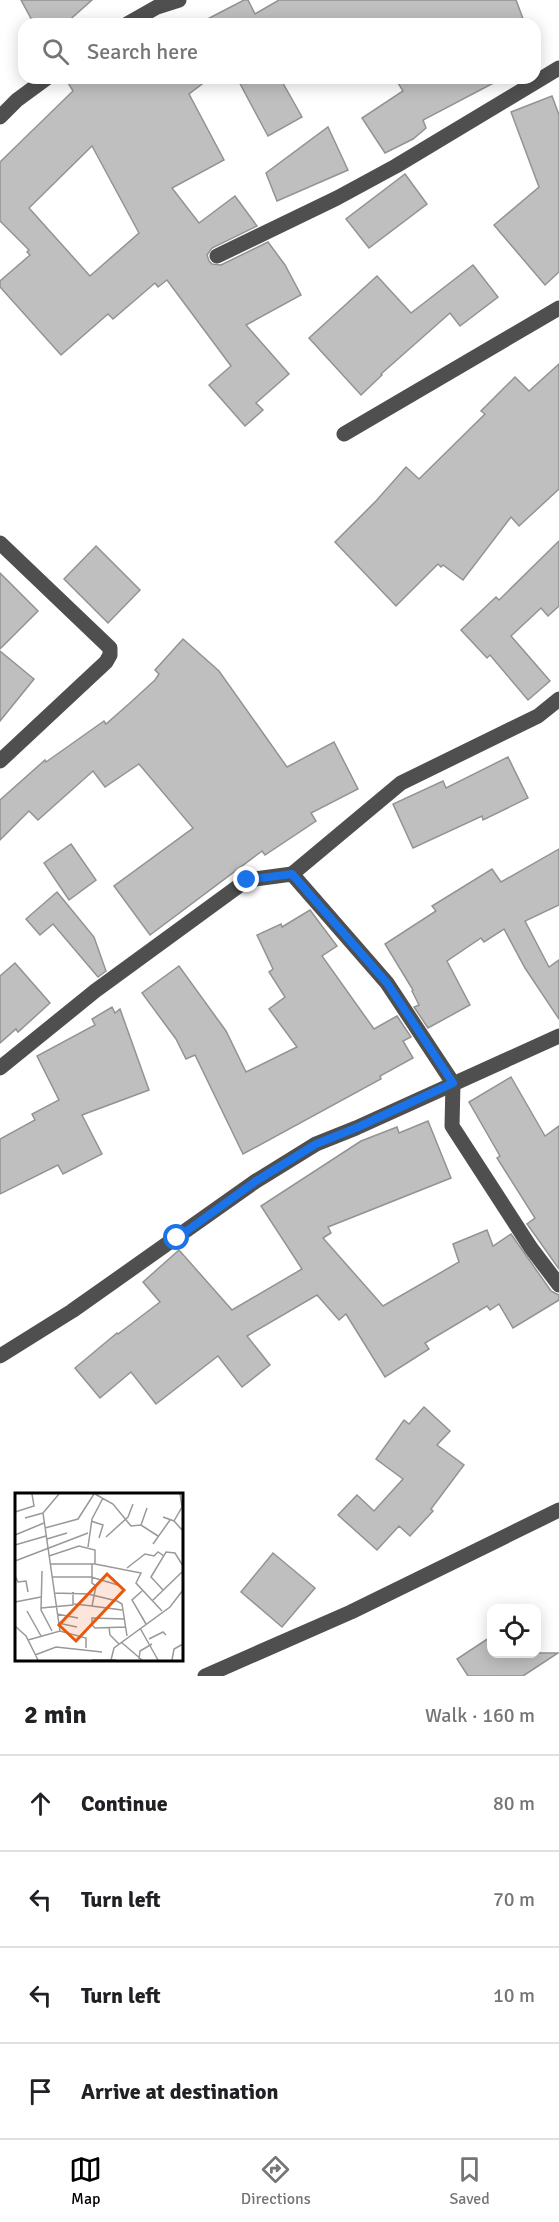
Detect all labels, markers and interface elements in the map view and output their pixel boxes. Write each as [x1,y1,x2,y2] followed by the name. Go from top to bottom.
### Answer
[18,18,541,84] search box
[39,35,72,68] icon: search
[87,38,198,65] text: Search here
[233,866,259,892] route end
[163,1224,189,1250] route start
[15,1493,183,1661] inset map
[487,1604,541,1658] map controls
[487,1604,541,1658] button: locate
[24,1699,87,1731] text: 2 min
[425,1703,535,1728] text: Walk · 160 m
[24,1787,57,1820] icon: ahead
[81,1790,168,1817] text: Continue
[493,1791,535,1816] text: 80 m
[24,1883,57,1916] icon: left
[81,1886,161,1913] text: Turn left
[493,1887,535,1912] text: 70 m
[24,1979,57,2012] icon: left
[81,1982,161,2009] text: Turn left
[493,1983,535,2008] text: 10 m
[24,2075,57,2108] icon: arrive
[81,2078,278,2105] text: Arrive at destination
[69,2153,102,2209] tab: Map
[241,2153,311,2209] tab: Directions
[449,2153,490,2209] tab: Saved

